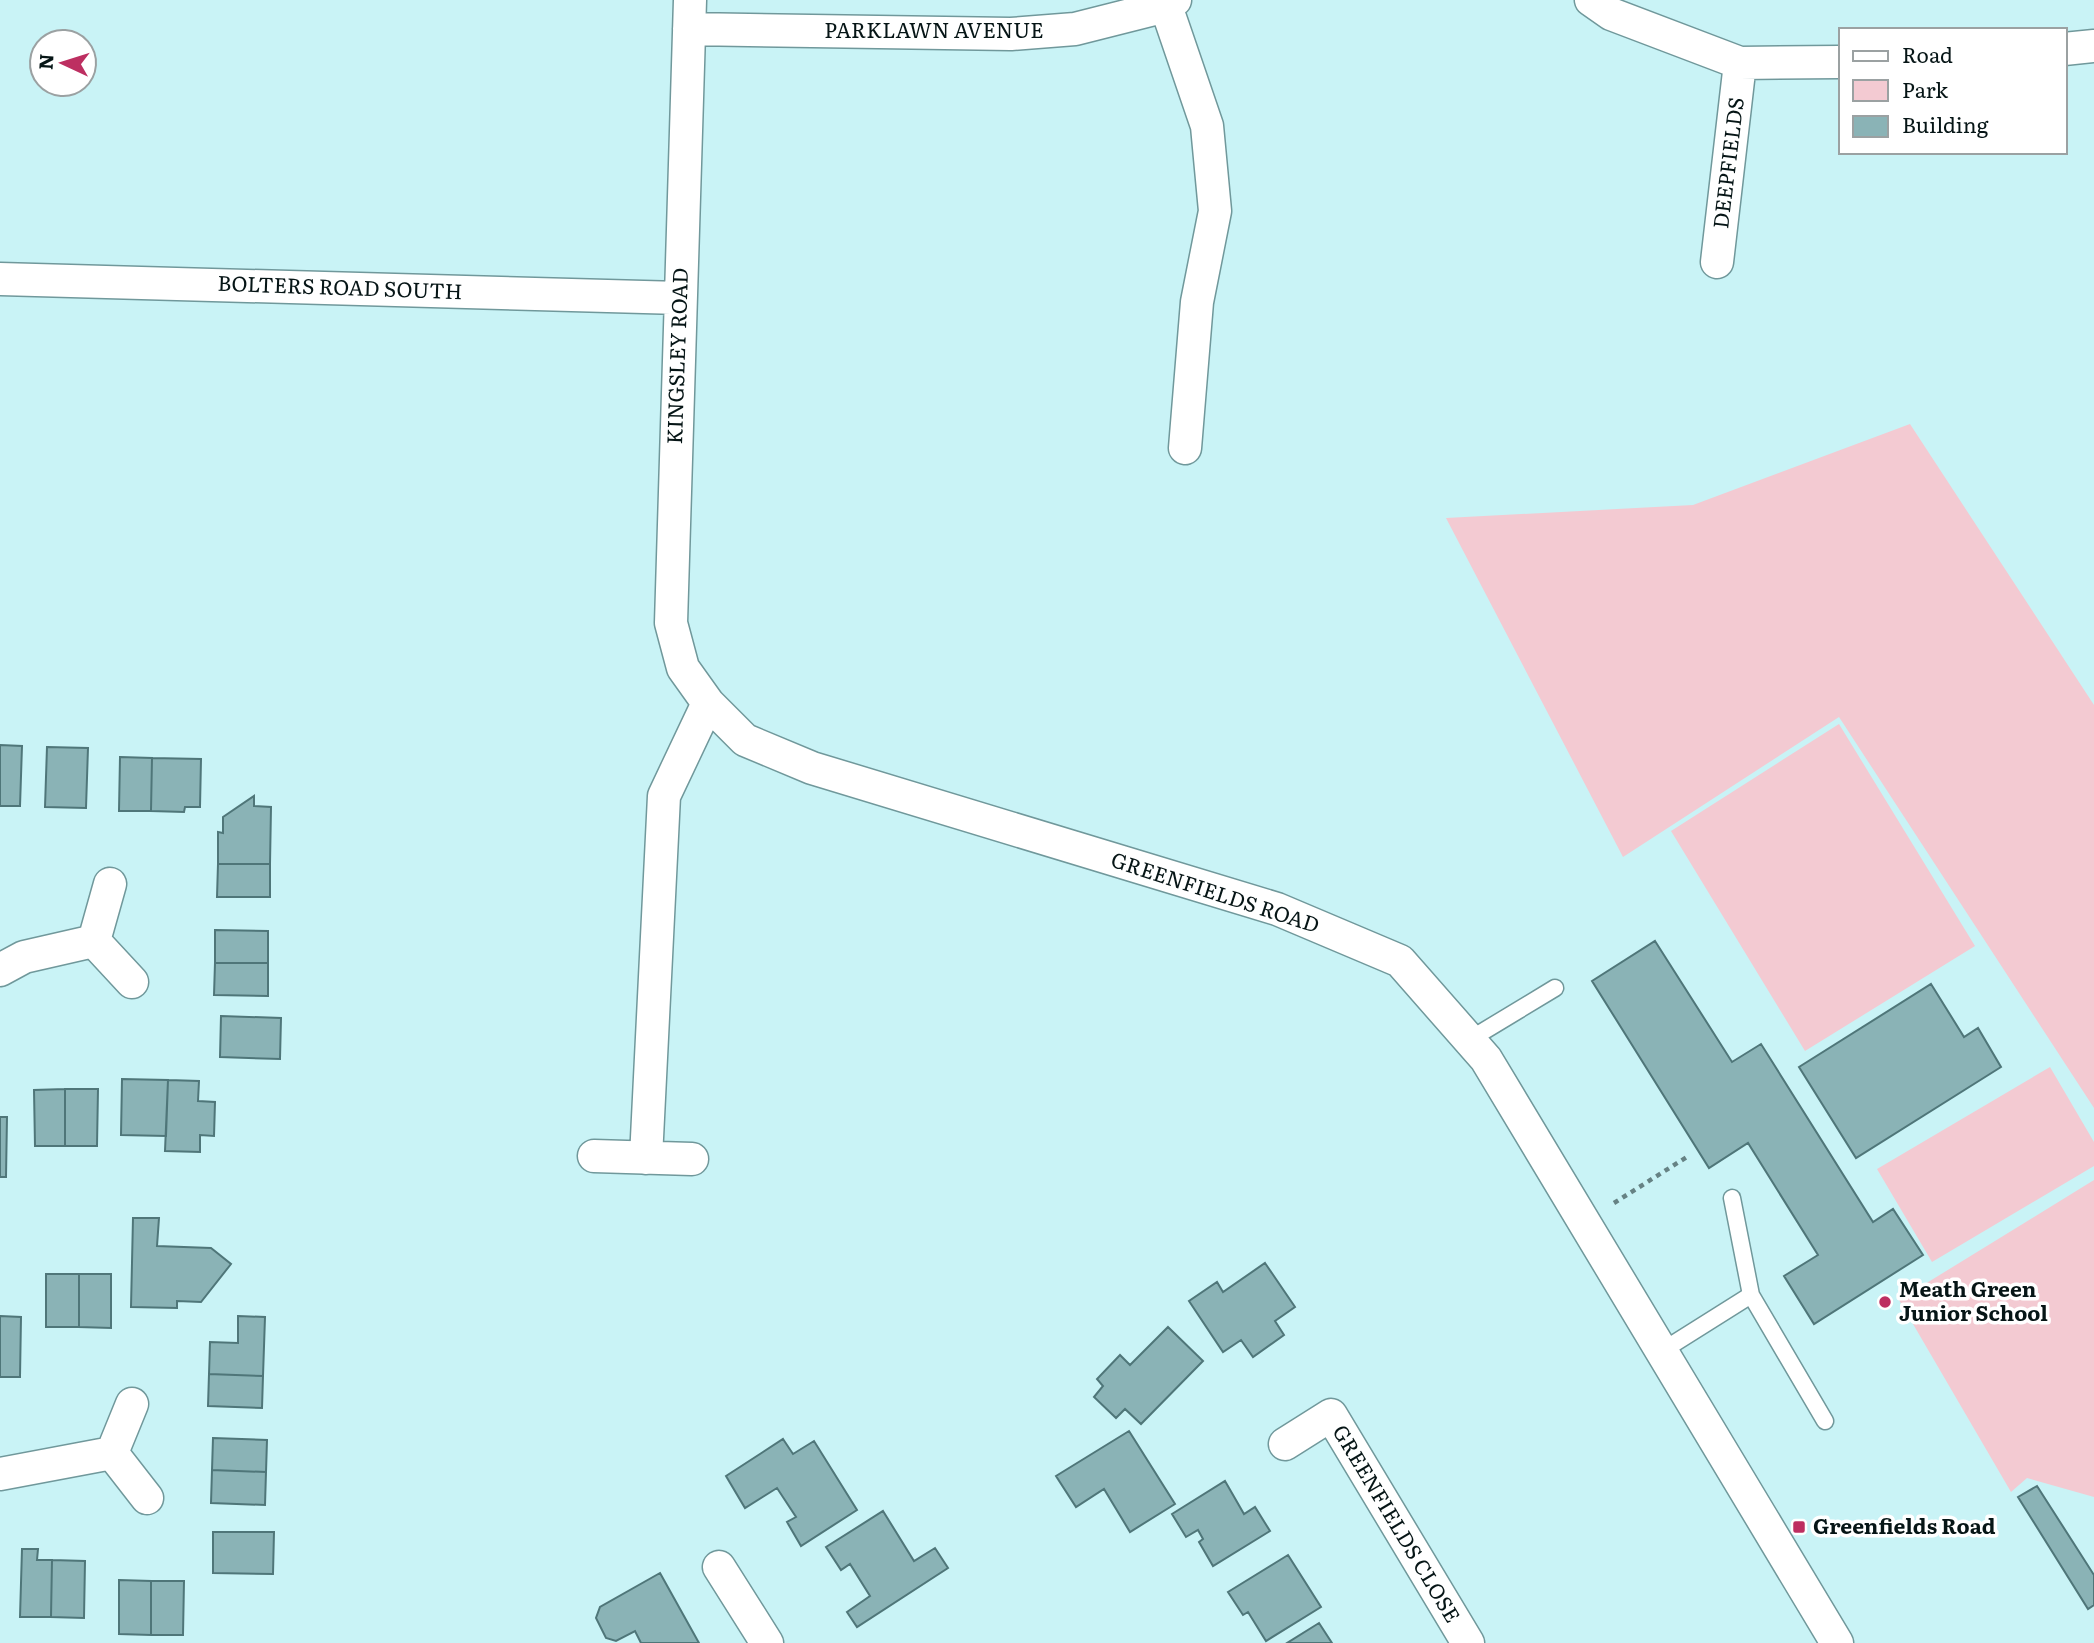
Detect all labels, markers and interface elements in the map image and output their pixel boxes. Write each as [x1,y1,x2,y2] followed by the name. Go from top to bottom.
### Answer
[824,13,1044,44] street label: PARKLAWN AVENUE
[28,28,98,98] north arrow
[1839,28,2066,154] legend
[1902,38,1953,69] text: Road
[31,53,60,71] text: N
[1902,73,1948,104] text: Park
[1703,95,1750,230] street label: DEEPFIELDS
[1902,108,1989,139] text: Building
[217,266,463,305] street label: BOLTERS ROAD SOUTH
[657,267,694,445] street label: KINGSLEY ROAD
[1108,842,1324,939] street label: GREENFIELDS ROAD
[1899,1272,2048,1327] place label: Meath Green Junior School
[1877,1294,1893,1310] marker: Meath Green Junior School
[1327,1418,1470,1628] street label: GREENFIELDS CLOSE
[1813,1509,1996,1540] place label: Greenfields Road
[1791,1519,1807,1535] marker: Greenfields Road

